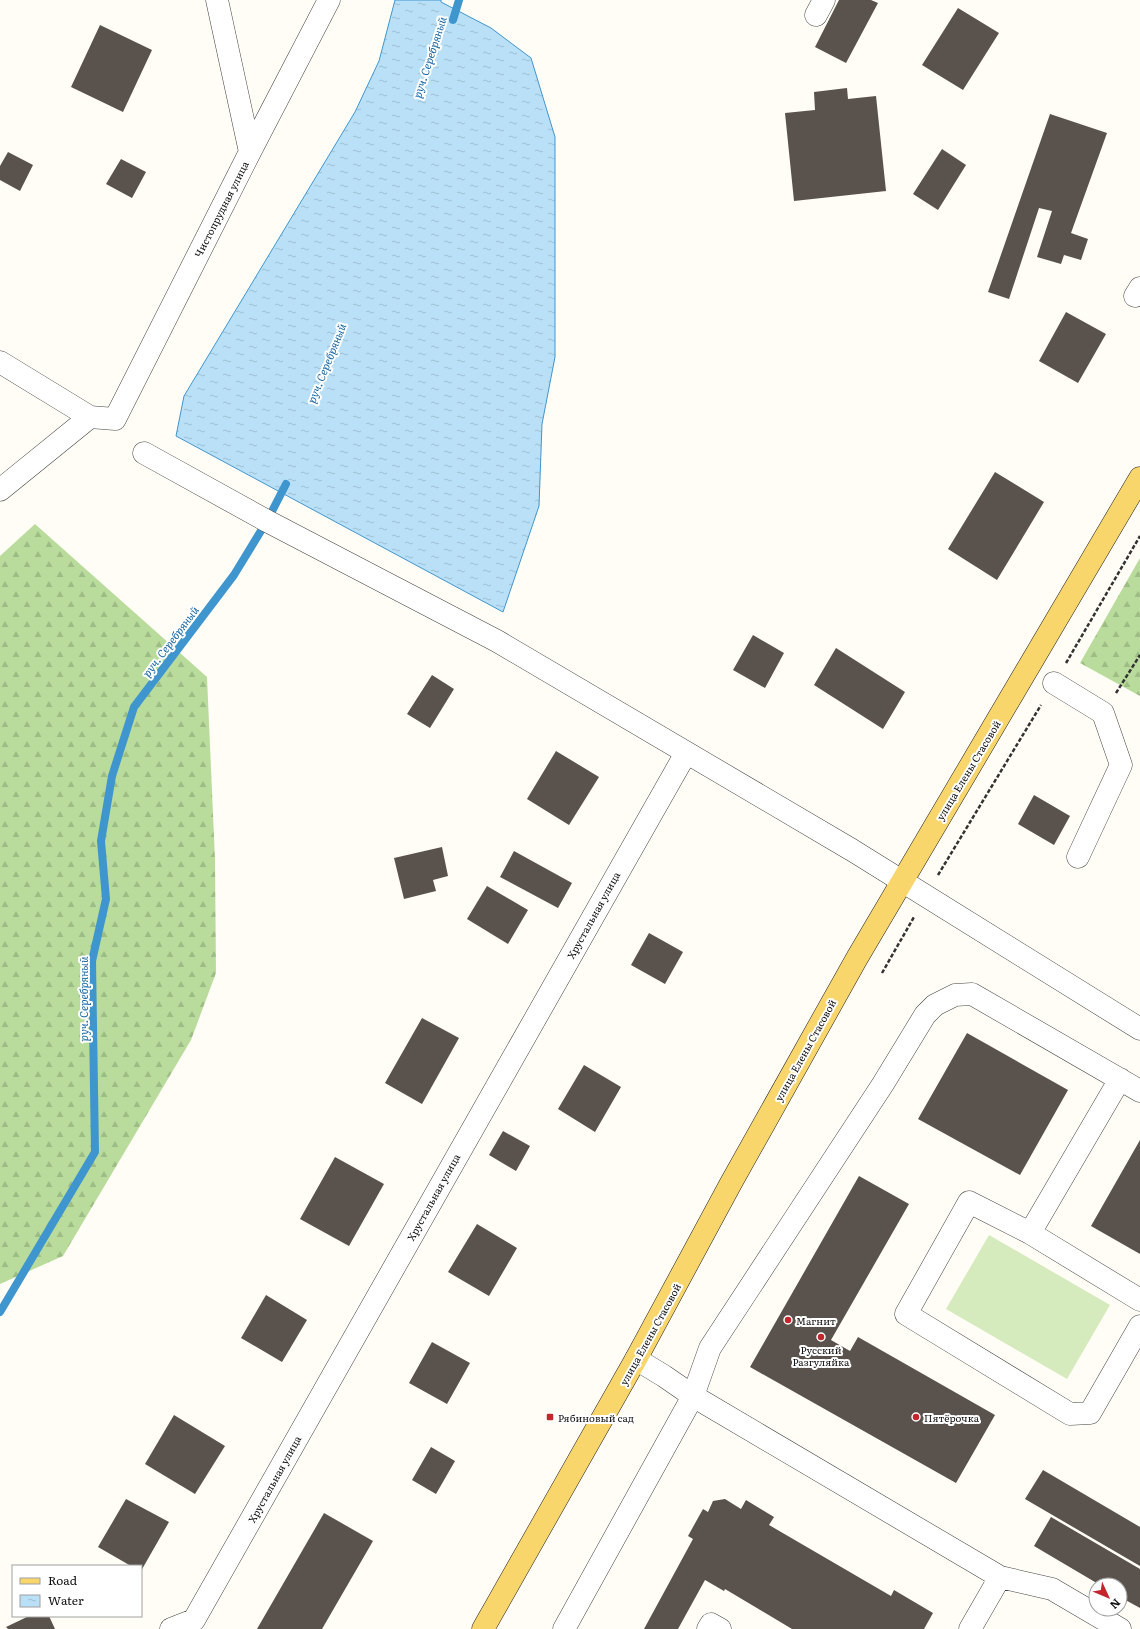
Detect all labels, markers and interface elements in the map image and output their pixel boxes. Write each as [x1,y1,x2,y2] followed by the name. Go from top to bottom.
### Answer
[408,14,450,100] water label: руч. Серебряный
[190,158,252,260] street label: Чистопрудная улица
[303,320,349,405] water label: руч. Серебряный
[138,602,202,680] water label: руч. Серебряный
[932,717,1004,823] street label: улица Елены Стасовой
[563,868,623,961] street label: Хрустальная улица
[75,956,91,1041] water label: руч. Серебряный
[771,996,839,1104] street label: улица Елены Стасовой
[403,1150,463,1243] street label: Хрустальная улица
[616,1280,684,1388] street label: улица Елены Стасовой
[796,1313,836,1328] place label: Магнит
[783,1315,793,1325] marker: Магнит
[816,1332,826,1342] marker: Русский Разгуляйка
[793,1342,850,1369] place label: Русский Разгуляйка
[558,1410,634,1425] place label: Рябиновый сад
[924,1410,980,1425] place label: Пятёрочка
[545,1412,555,1422] marker: Рябиновый сад
[911,1412,921,1422] marker: Пятёрочка
[244,1432,304,1525] street label: Хрустальная улица
[12,1565,142,1617] legend
[48,1571,78,1589] text: Road
[1088,1577,1128,1617] north arrow
[48,1591,84,1609] text: Water
[1107,1596,1125,1614] text: N

